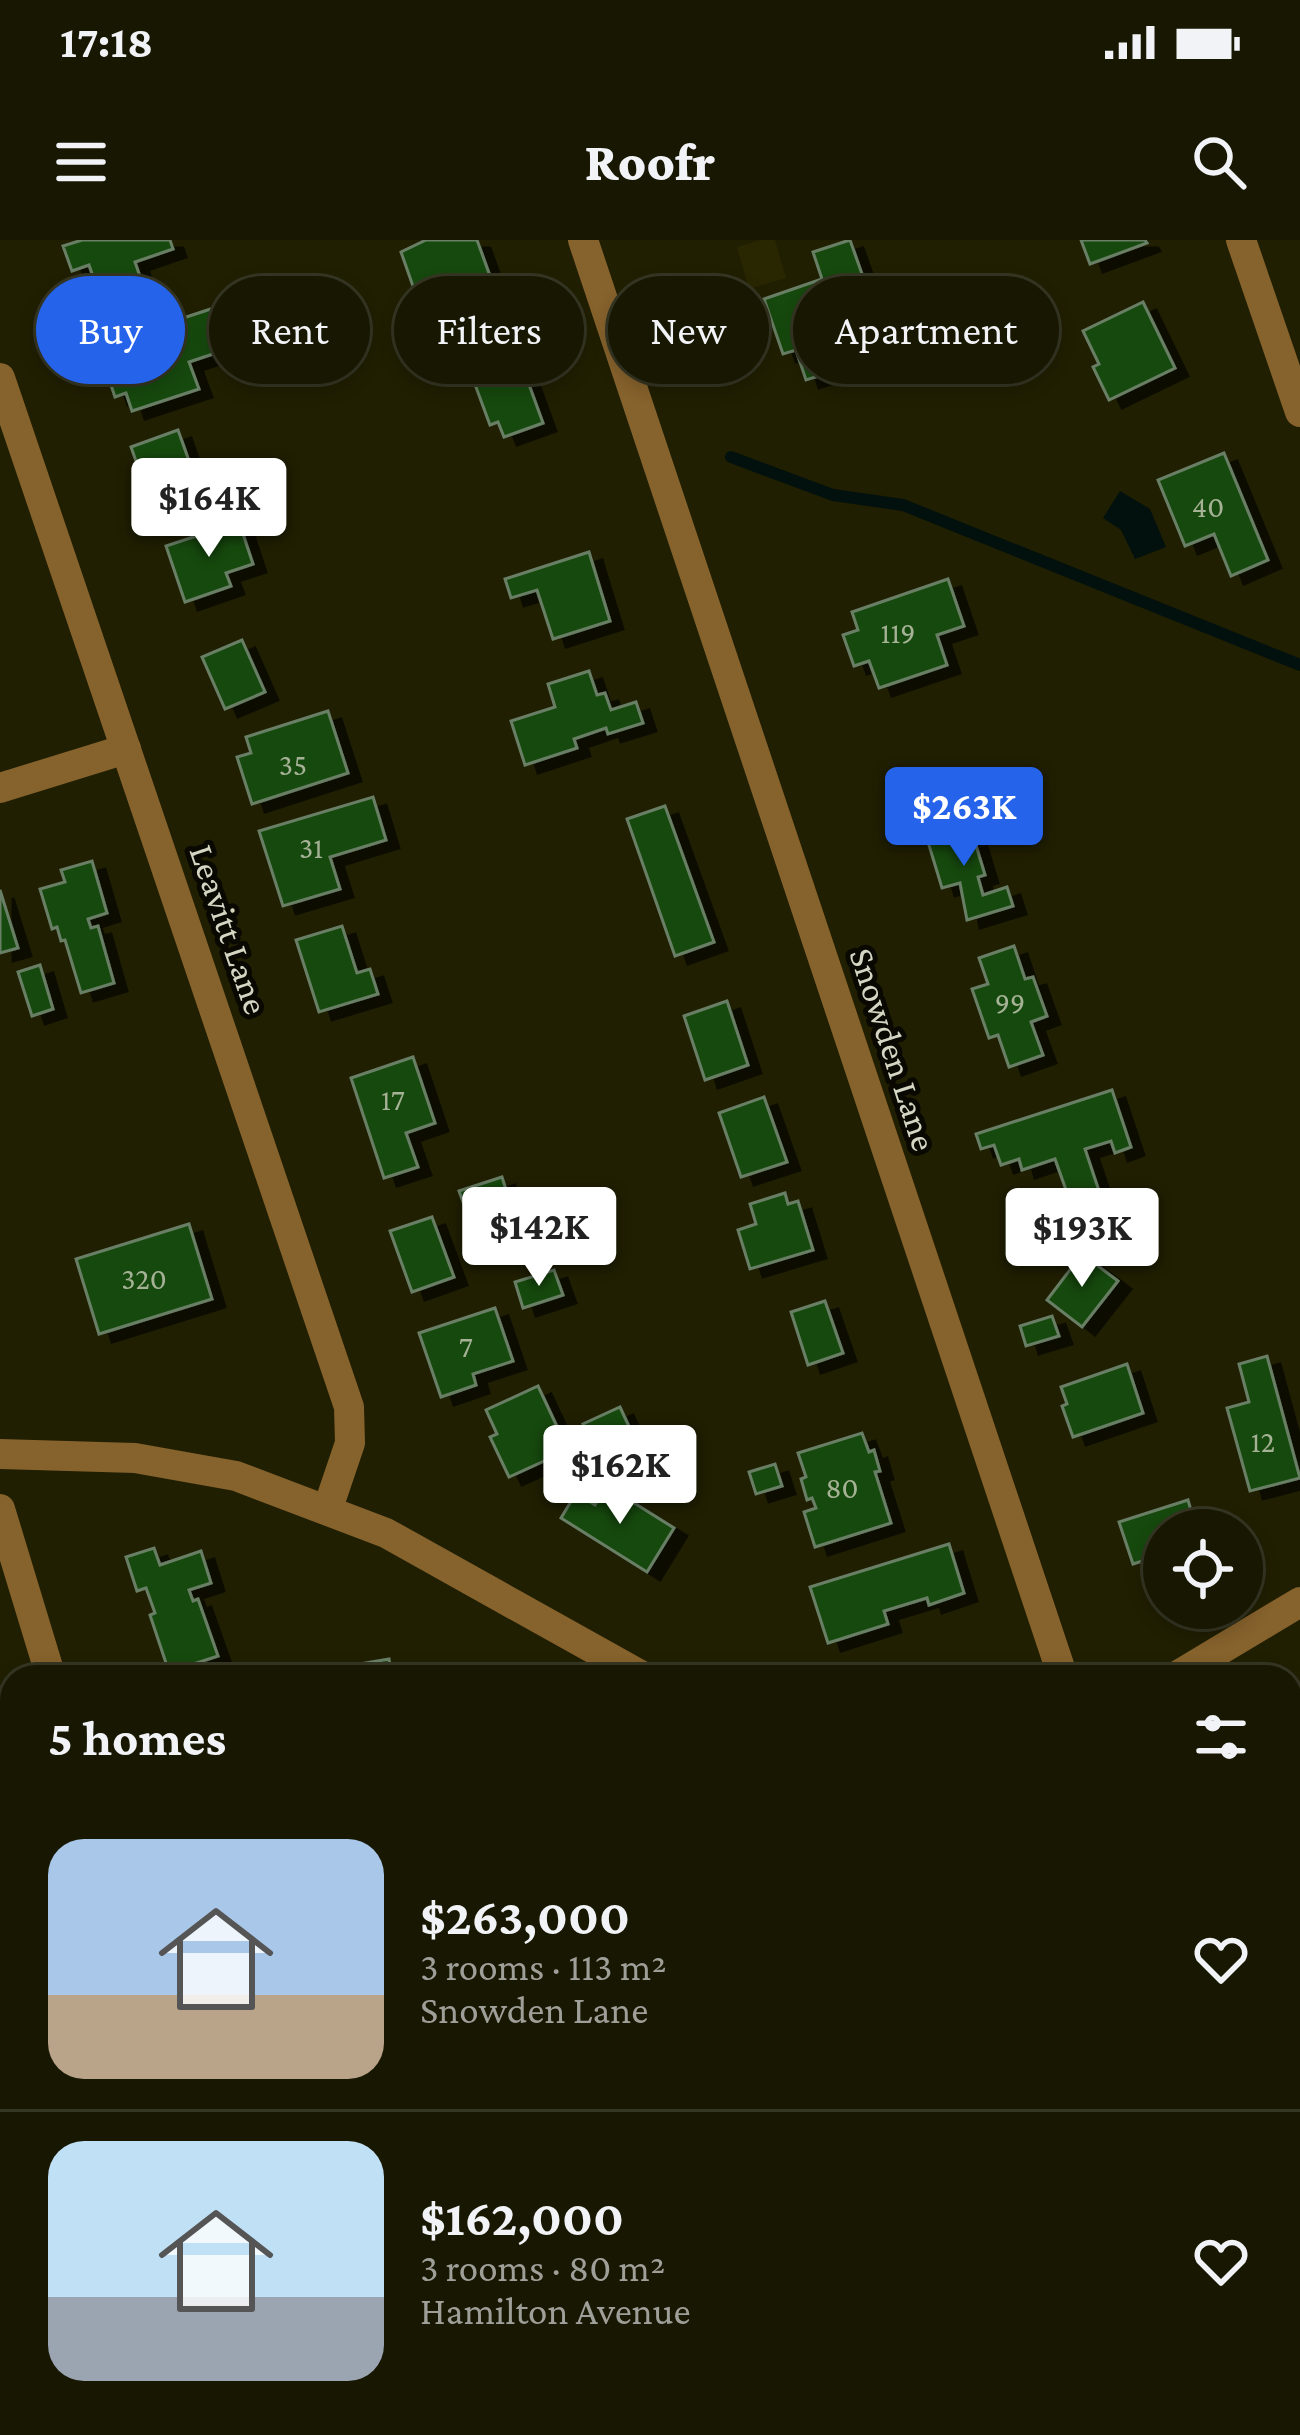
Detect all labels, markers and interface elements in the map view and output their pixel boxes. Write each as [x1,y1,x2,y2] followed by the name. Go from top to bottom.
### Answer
[60,17,153,67] text: 17:18
[48,129,114,195] icon: menu
[1186,129,1252,195] icon: search
[585,132,715,192] text: Roofr
[36,276,185,384] chip: Buy
[209,276,370,384] chip: Rent
[394,276,584,384] chip: Filters
[608,276,769,384] chip: New
[793,276,1059,384] chip: Apartment
[125,458,293,560] pin: $164K
[158,475,260,518] text: $164K
[1192,490,1224,523] house number: 40
[880,616,916,649] house number: 119
[279,748,307,781] house number: 35
[880,767,1048,869] pin: $263K
[912,784,1016,827] text: $263K
[299,831,323,864] house number: 31
[181,839,277,1019] street label: Leavitt Lane
[841,943,945,1156] street label: Snowden Lane
[995,986,1025,1019] house number: 99
[381,1083,405,1116] house number: 17
[455,1187,623,1289] pin: $142K
[998,1188,1166,1290] pin: $193K
[489,1204,589,1247] text: $142K
[1033,1205,1131,1248] text: $193K
[121,1262,167,1295] house number: 320
[459,1330,473,1363] house number: 7
[536,1425,704,1527] pin: $162K
[1251,1425,1275,1458] house number: 12
[570,1442,670,1485] text: $162K
[825,1471,859,1504] house number: 80
[1143,1509,1263,1629] map controls
[1143,1509,1263,1629] button: locate
[1188,1704,1254,1770] icon: filters
[48,1709,226,1766] text: 5 homes
[144,1887,288,2031] icon: home
[420,1888,630,1945] text: $263,000
[1188,1926,1254,1992] icon: heart
[420,1945,667,1988] text: 3 rooms · 113 m²
[420,1988,648,2031] text: Snowden Lane
[144,2189,288,2333] icon: home
[420,2189,624,2246] text: $162,000
[1188,2228,1254,2294] icon: heart
[420,2246,665,2289] text: 3 rooms · 80 m²
[420,2289,691,2332] text: Hamilton Avenue

